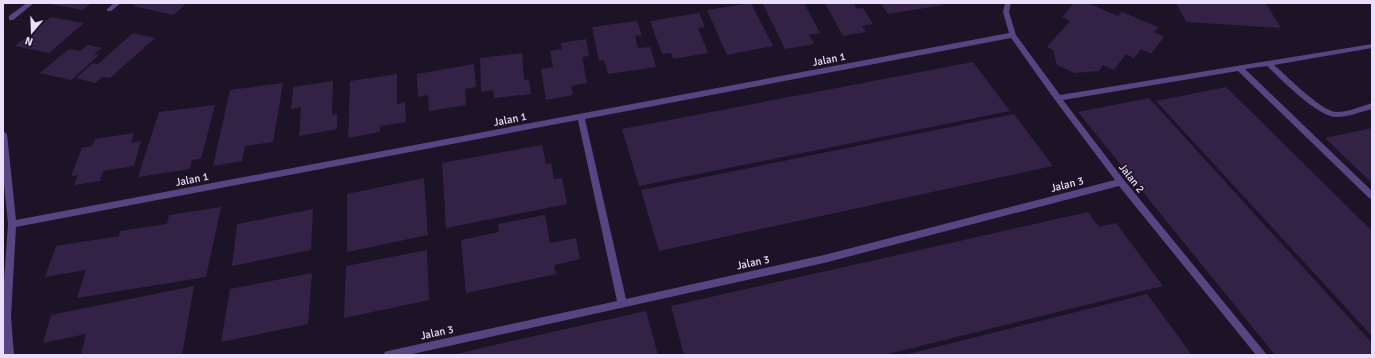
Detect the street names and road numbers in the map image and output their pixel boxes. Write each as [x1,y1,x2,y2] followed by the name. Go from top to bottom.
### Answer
[811,50,847,69] street label: Jalan 1
[492,110,528,129] street label: Jalan 1
[1116,161,1147,196] street label: Jalan 2
[174,170,210,189] street label: Jalan 1
[1049,174,1085,195] street label: Jalan 3
[735,253,771,272] street label: Jalan 3
[419,323,455,342] street label: Jalan 3

